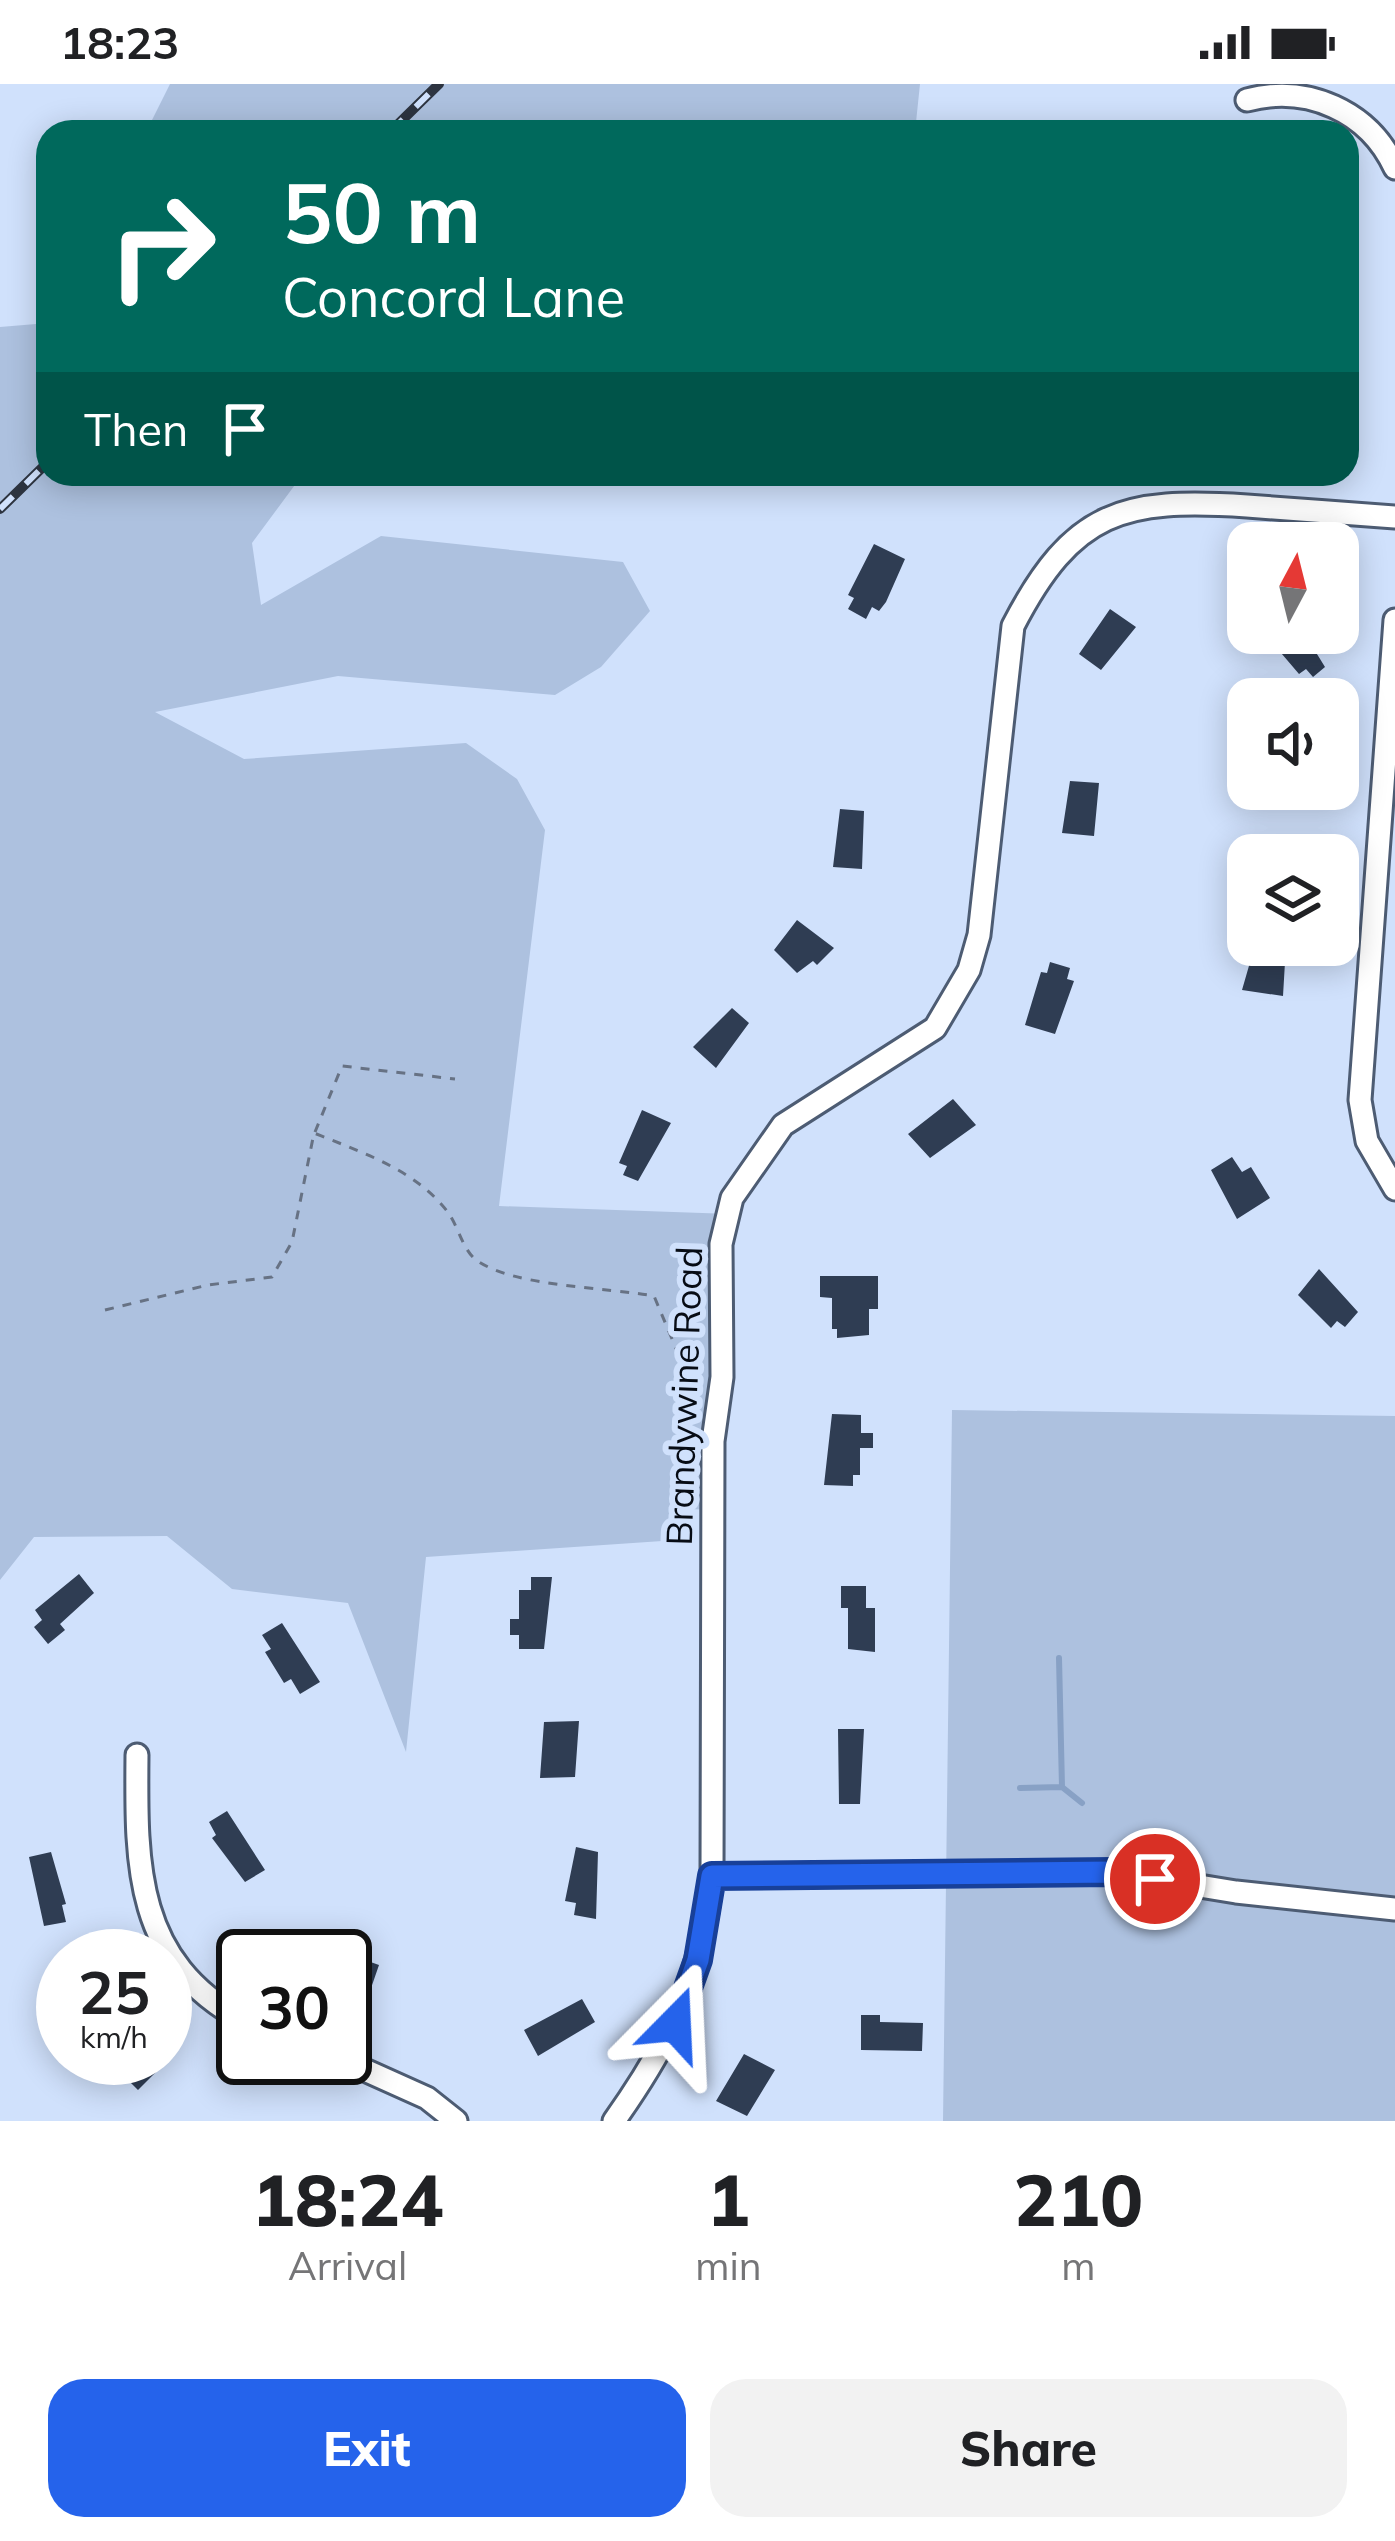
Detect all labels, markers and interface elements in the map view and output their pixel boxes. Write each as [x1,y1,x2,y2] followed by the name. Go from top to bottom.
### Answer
[60,14,179,70] text: 18:23
[282,159,481,264] text: 50 m
[84,168,240,324] icon: right
[282,263,625,331] text: Concord Lane
[212,396,278,462] icon: arrive
[84,401,188,457] text: Then
[1227,522,1359,654] north arrow
[1227,522,1359,966] map controls
[1227,678,1359,810] button: sound
[1227,834,1359,966] button: layers
[656,1246,711,1546] street label: Brandywine Road
[1104,1828,1206,1930] pin
[1122,1846,1188,1912] icon: arrive
[216,1929,372,2085] speed limit sign: 30
[78,1954,150,2029] text: 25
[612,1961,738,2087] position arrow
[80,2018,148,2056] text: km/h
[252,2154,443,2244] text: 18:24
[707,2154,750,2244] text: 1
[1014,2154,1143,2244] text: 210
[288,2241,407,2290] text: Arrival
[695,2241,762,2290] text: min
[1061,2241,1095,2290] text: m
[48,2379,686,2517] button: Exit
[710,2379,1347,2517] button: Share

